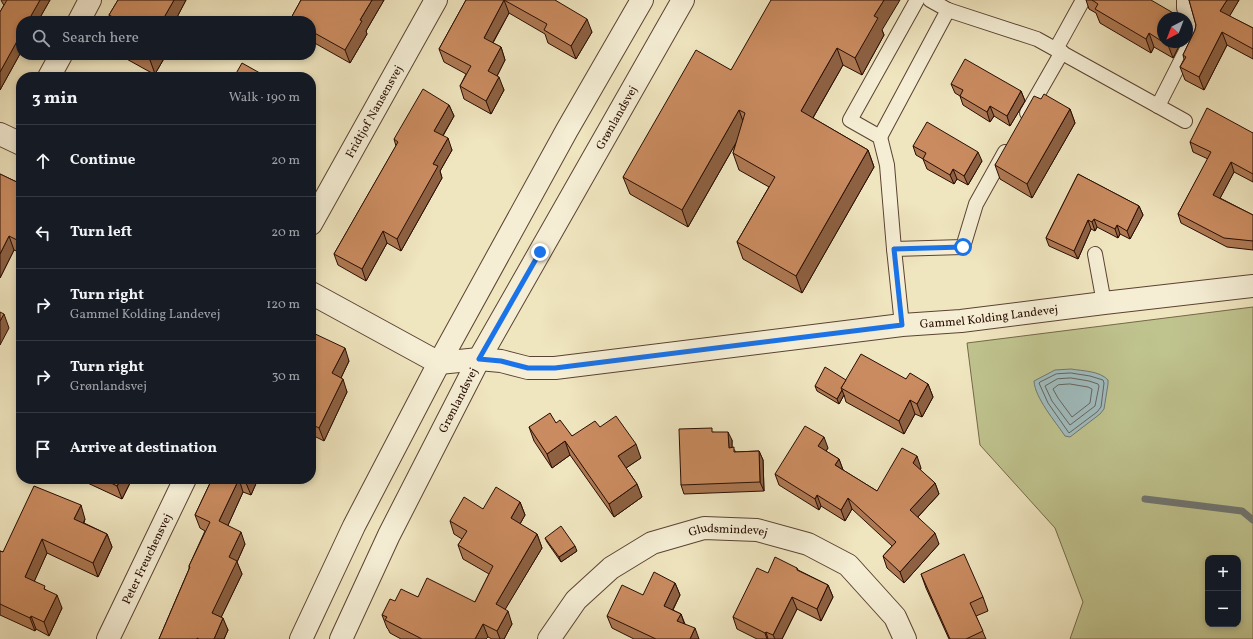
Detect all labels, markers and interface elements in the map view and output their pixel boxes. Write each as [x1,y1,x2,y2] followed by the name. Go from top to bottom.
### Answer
[1157,12,1193,48] north arrow
[16,16,316,60] search box
[30,27,52,49] icon: search
[62,28,139,49] text: Search here
[342,63,407,161] street label: Fridtjof Nansensvej
[593,83,642,153] street label: Grønlandsvej
[32,87,78,110] text: 3 min
[229,89,300,107] text: Walk · 190 m
[32,150,54,172] icon: ahead
[70,150,135,171] text: Continue
[271,152,300,170] text: 20 m
[32,222,54,244] icon: left
[70,222,132,243] text: Turn left
[271,224,300,242] text: 20 m
[954,238,972,256] route start
[531,243,549,261] route end
[70,285,144,306] text: Turn right
[32,294,54,316] icon: right
[266,296,300,314] text: 120 m
[919,302,1059,333] street label: Gammel Kolding Landevej
[70,306,220,324] text: Gammel Kolding Landevej
[70,357,144,378] text: Turn right
[436,365,482,436] street label: Grønlandsvej
[32,366,54,388] icon: right
[272,368,300,386] text: 30 m
[70,378,147,396] text: Grønlandsvej
[32,438,54,460] icon: arrive
[70,438,217,459] text: Arrive at destination
[119,511,176,607] street label: Peter Freuchensvej
[687,520,770,542] street label: Gludsmindevej
[1205,555,1241,627] map controls
[1205,555,1241,591] button: +
[1205,591,1241,627] button: −

